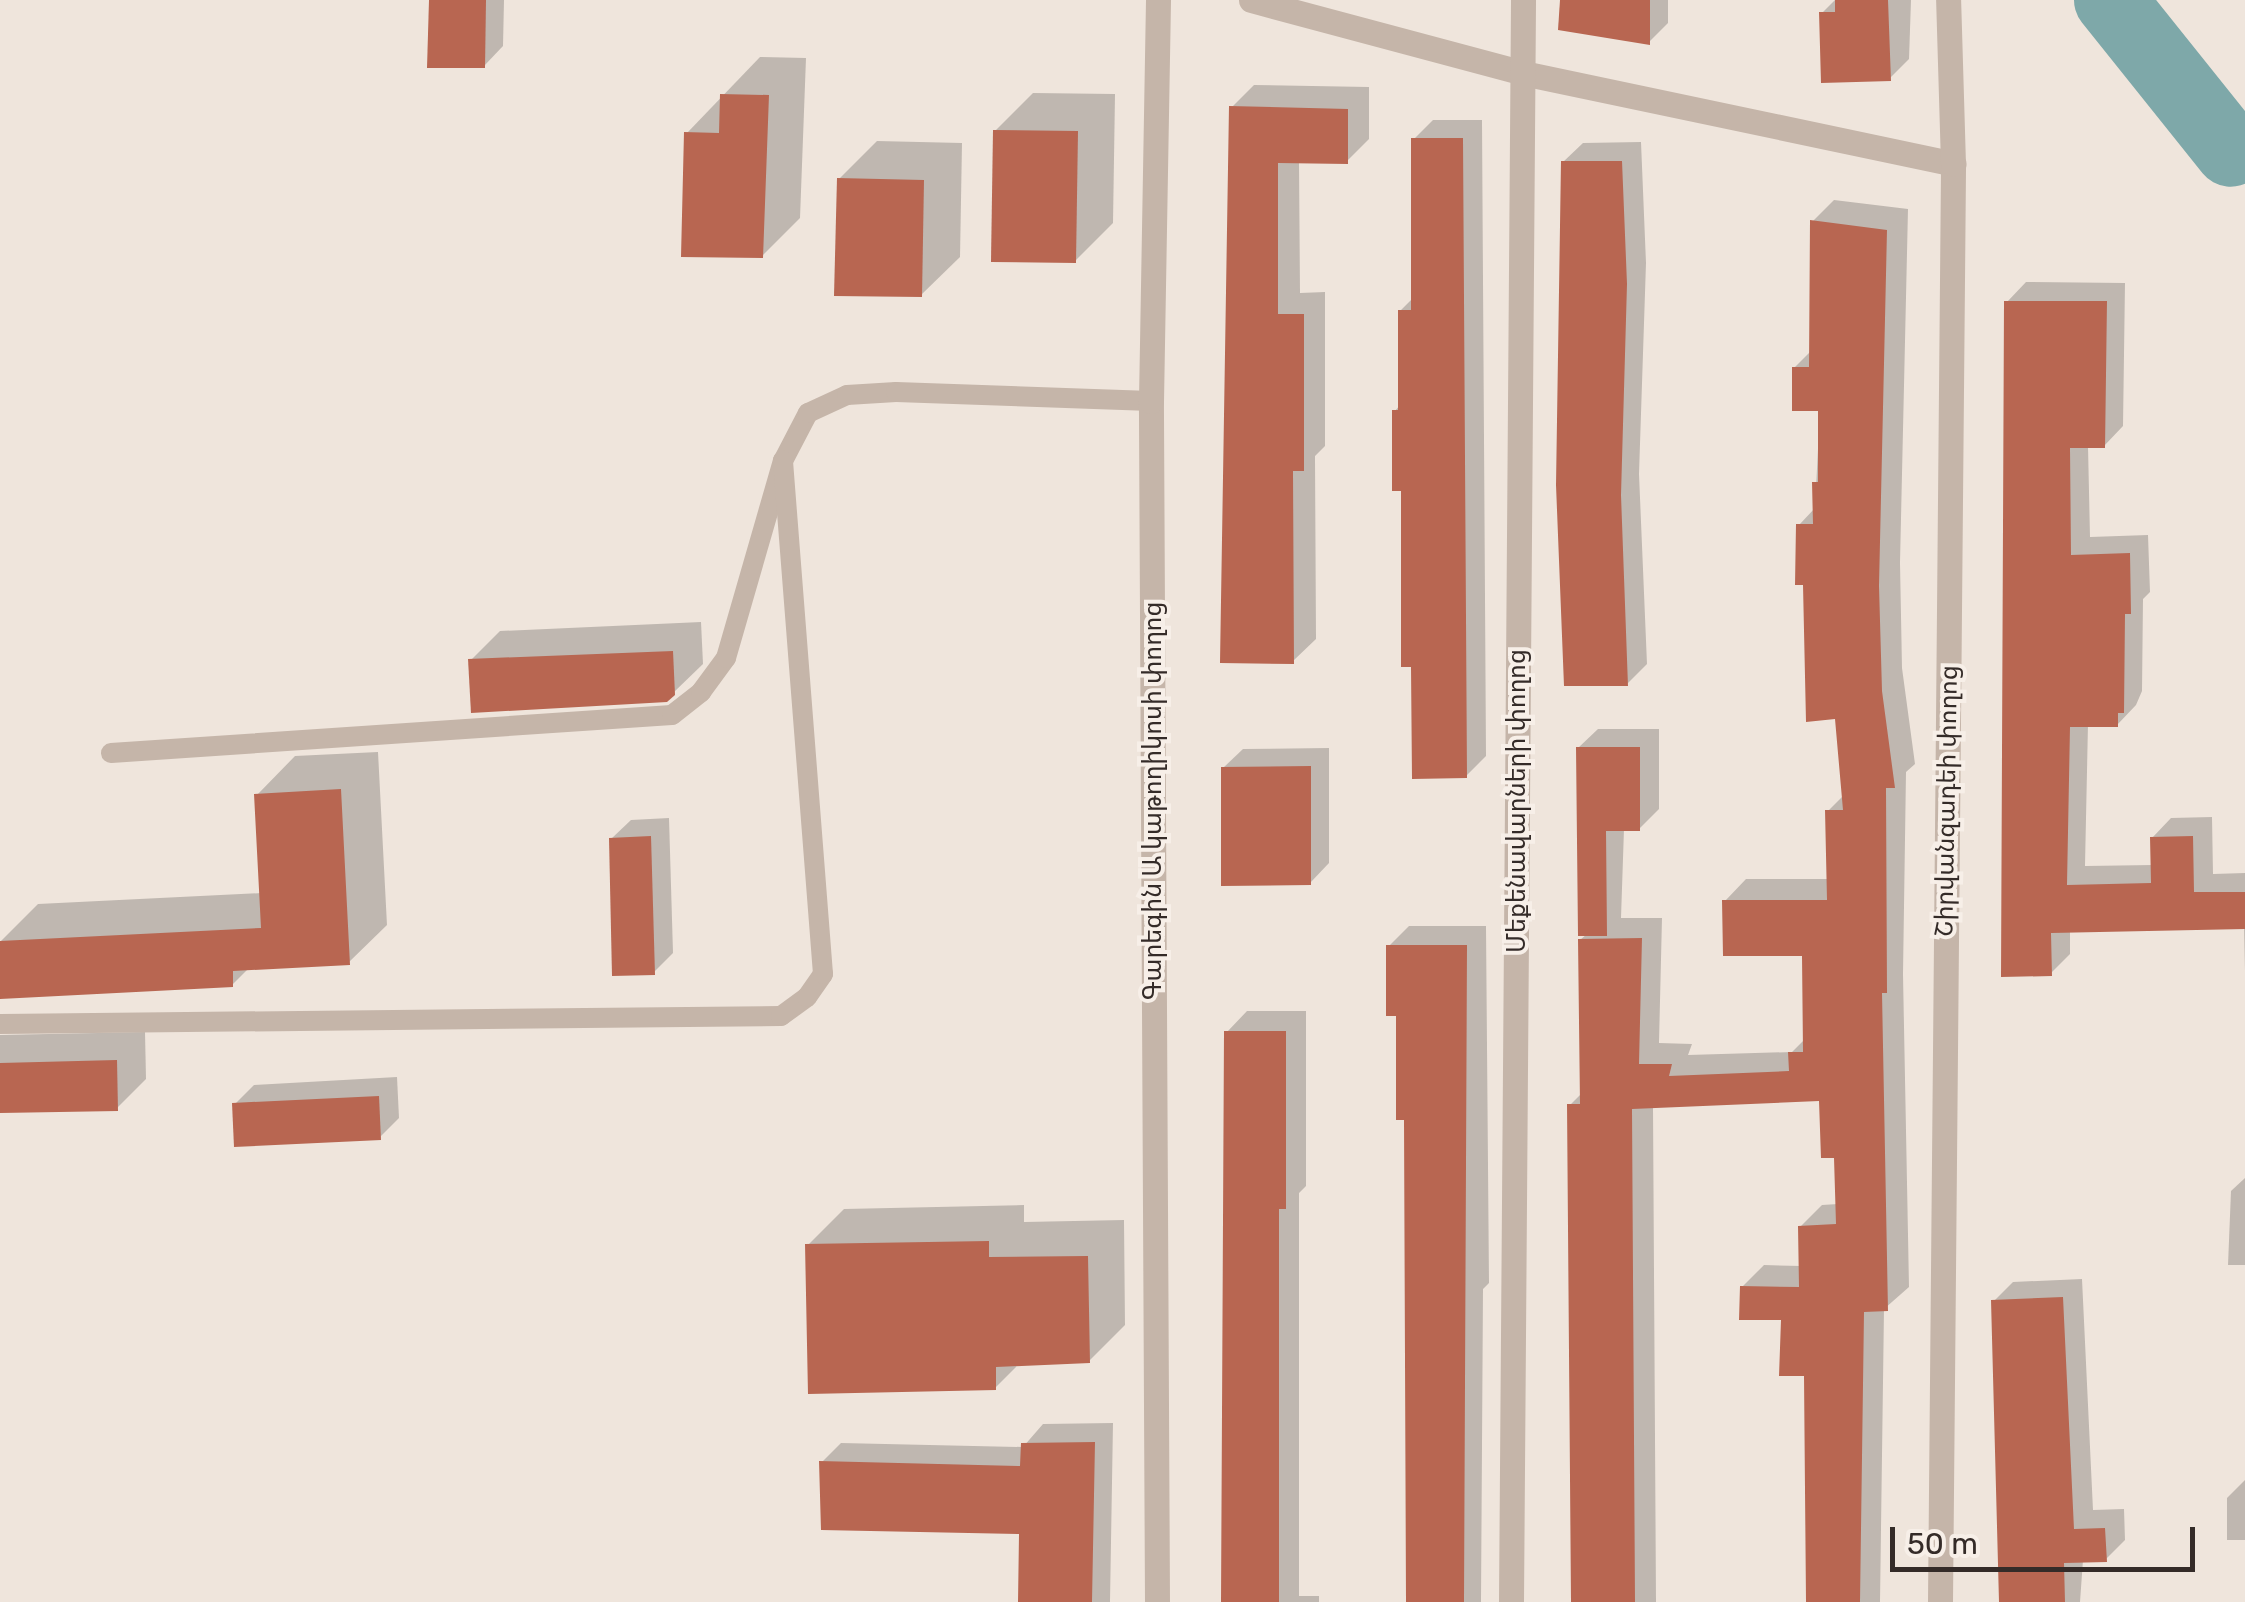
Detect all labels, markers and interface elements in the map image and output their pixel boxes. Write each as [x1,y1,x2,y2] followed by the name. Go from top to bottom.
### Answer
[1138,601,1168,1001] street label: Գարեգին Ա կաթողիկոսի փողոց
[1502,649,1532,953] street label: Մեքենավարների փողոց
[1930,665,1964,937] street label: Շիրվանզադեի փողոց
[1895,1507,2200,1569] scale bar
[1907,1526,1978,1562] text: 50 m

